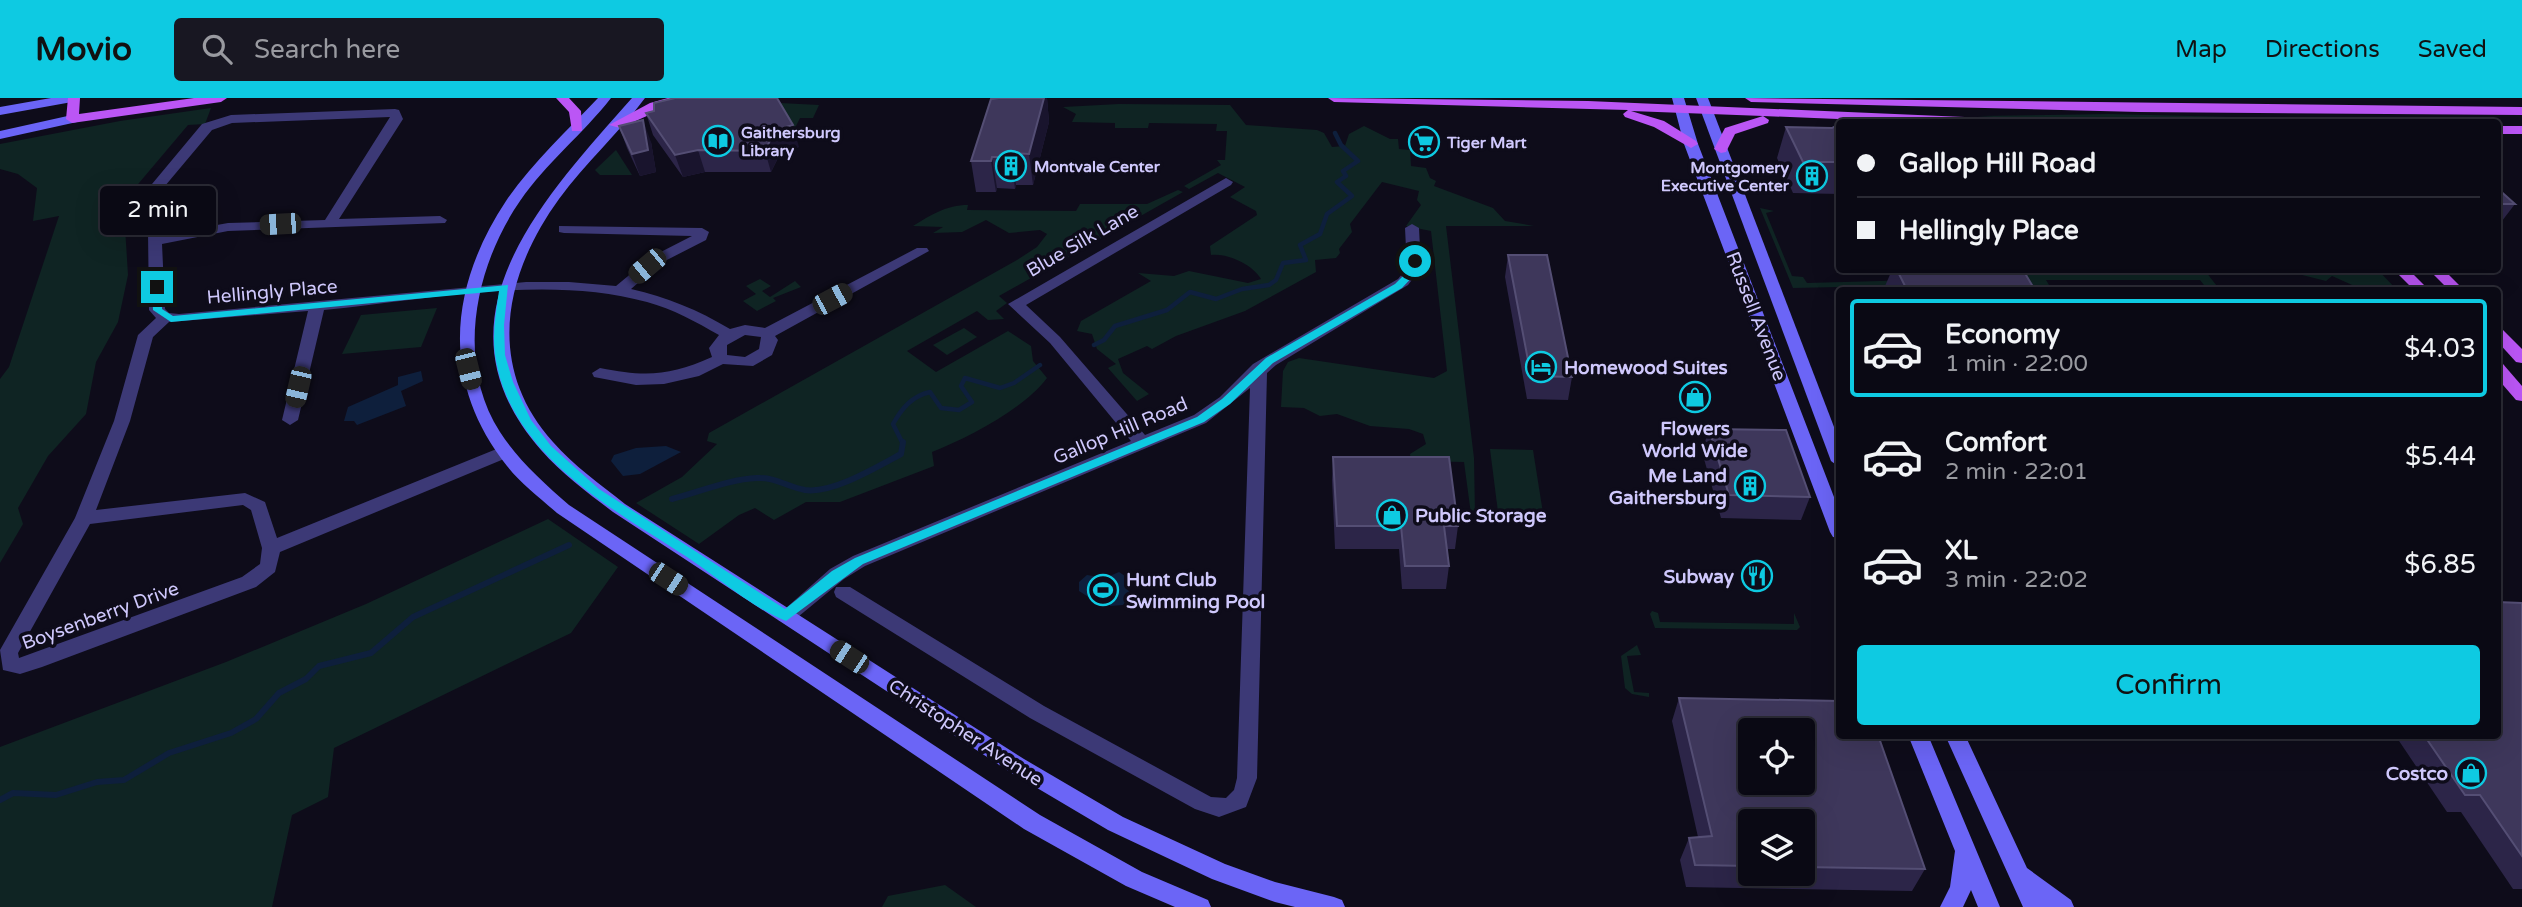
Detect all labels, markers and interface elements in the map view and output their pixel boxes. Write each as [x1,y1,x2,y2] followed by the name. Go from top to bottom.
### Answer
[174,18,664,81] search box
[35,30,132,69] text: Movio
[198,30,236,68] icon: search
[254,34,400,65] text: Search here
[2175,35,2227,64] text: Map
[2265,35,2380,64] text: Directions
[2418,35,2487,64] text: Saved
[741,123,841,161] place label: Gaithersburg Library
[701,124,735,158] library icon: Gaithersburg Library
[1407,125,1441,159] supermarket icon: Tiger Mart
[1446,133,1528,153] place label: Tiger Mart
[1899,148,2096,179] text: Gallop Hill Road
[994,149,1028,183] building icon: Montvale Center
[1034,157,1161,177] place label: Montvale Center
[1661,158,1790,196] place label: Montgomery Executive Center
[1795,159,1829,193] building icon: Montgomery Executive Center
[99,186,215,234] callout: 2 min
[127,196,189,224] text: 2 min
[1023,200,1142,282] street label: Blue Silk Lane
[259,212,302,236] car
[1899,215,2079,246] text: Hellingly Place
[625,244,670,288] car
[1399,245,1431,277] route start
[1721,249,1791,384] street label: Russell Avenue
[141,271,173,303] route end
[206,275,338,309] street label: Hellingly Place
[809,280,856,318] car
[1861,317,1924,380] icon: car
[1945,319,2060,350] text: Economy
[2404,333,2476,364] text: $4.03
[453,346,484,392] car
[1524,350,1558,384] hotel icon: Homewood Suites
[1945,350,2088,378] text: 1 min · 22:00
[1564,357,1728,379] place label: Homewood Suites
[284,364,313,410] car
[1678,380,1712,414] shop icon: Flowers World Wide
[1050,393,1191,469] street label: Gallop Hill Road
[1642,418,1748,462] place label: Flowers World Wide
[1861,425,1924,488] icon: car
[1945,427,2047,458] text: Comfort
[2405,441,2476,472] text: $5.44
[1945,458,2088,486] text: 2 min · 22:01
[1609,465,1727,510] place label: Me Land Gaithersburg
[1733,469,1767,503] building icon: Me Land Gaithersburg
[1375,498,1409,532] shop icon: Public Storage
[1415,505,1547,528] place label: Public Storage
[1861,533,1924,596] icon: car
[1945,535,1977,566] text: XL
[2404,549,2476,580] text: $6.85
[645,559,692,599] car
[1740,559,1774,593] restaurant icon: Subway
[1663,566,1735,589] place label: Subway
[1945,566,2088,594] text: 3 min · 22:02
[1126,569,1265,614] place label: Hunt Club Swimming Pool
[1086,573,1120,607] sports icon: Hunt Club Swimming Pool
[19,577,182,655] street label: Boysenberry Drive
[826,637,873,677] car
[1857,645,2480,725] button: Confirm
[884,675,1047,791] street label: Christopher Avenue
[1738,718,1815,886] map controls
[1738,718,1815,795] button: locate
[2454,756,2488,790] shop icon: Costco
[2386,763,2448,785] place label: Costco
[1738,809,1815,886] button: layers

